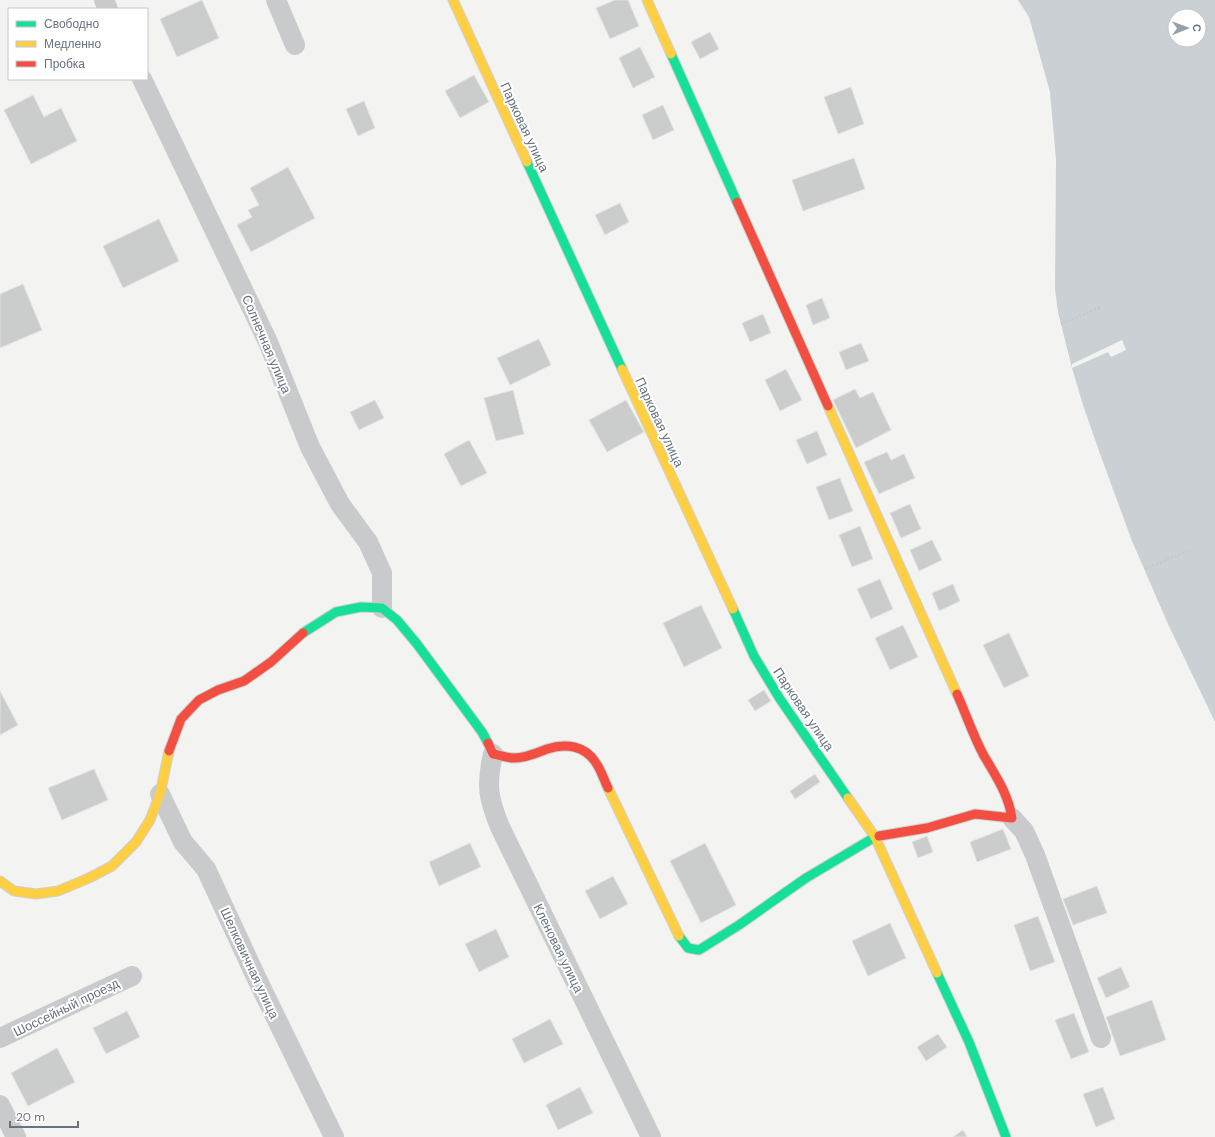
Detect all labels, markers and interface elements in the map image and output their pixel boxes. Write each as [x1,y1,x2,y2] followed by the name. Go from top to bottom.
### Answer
[8,8,148,80] legend
[1167,8,1207,48] north arrow
[44,16,99,32] text: Свободно
[1190,24,1204,32] text: С
[44,36,101,52] text: Медленно
[44,56,85,72] text: Пробка
[496,80,553,175] street label: Парковая улица
[238,292,295,397] street label: Солнечная улица
[631,375,688,470] street label: Парковая улица
[769,664,838,755] street label: Парковая улица
[530,901,588,996] street label: Кленовая улица
[216,905,283,1022] street label: Шелковичная улица
[11,974,122,1040] street label: Шоссейный проезд
[10,1103,78,1129] scale bar
[16,1109,45,1125] text: 20 m

